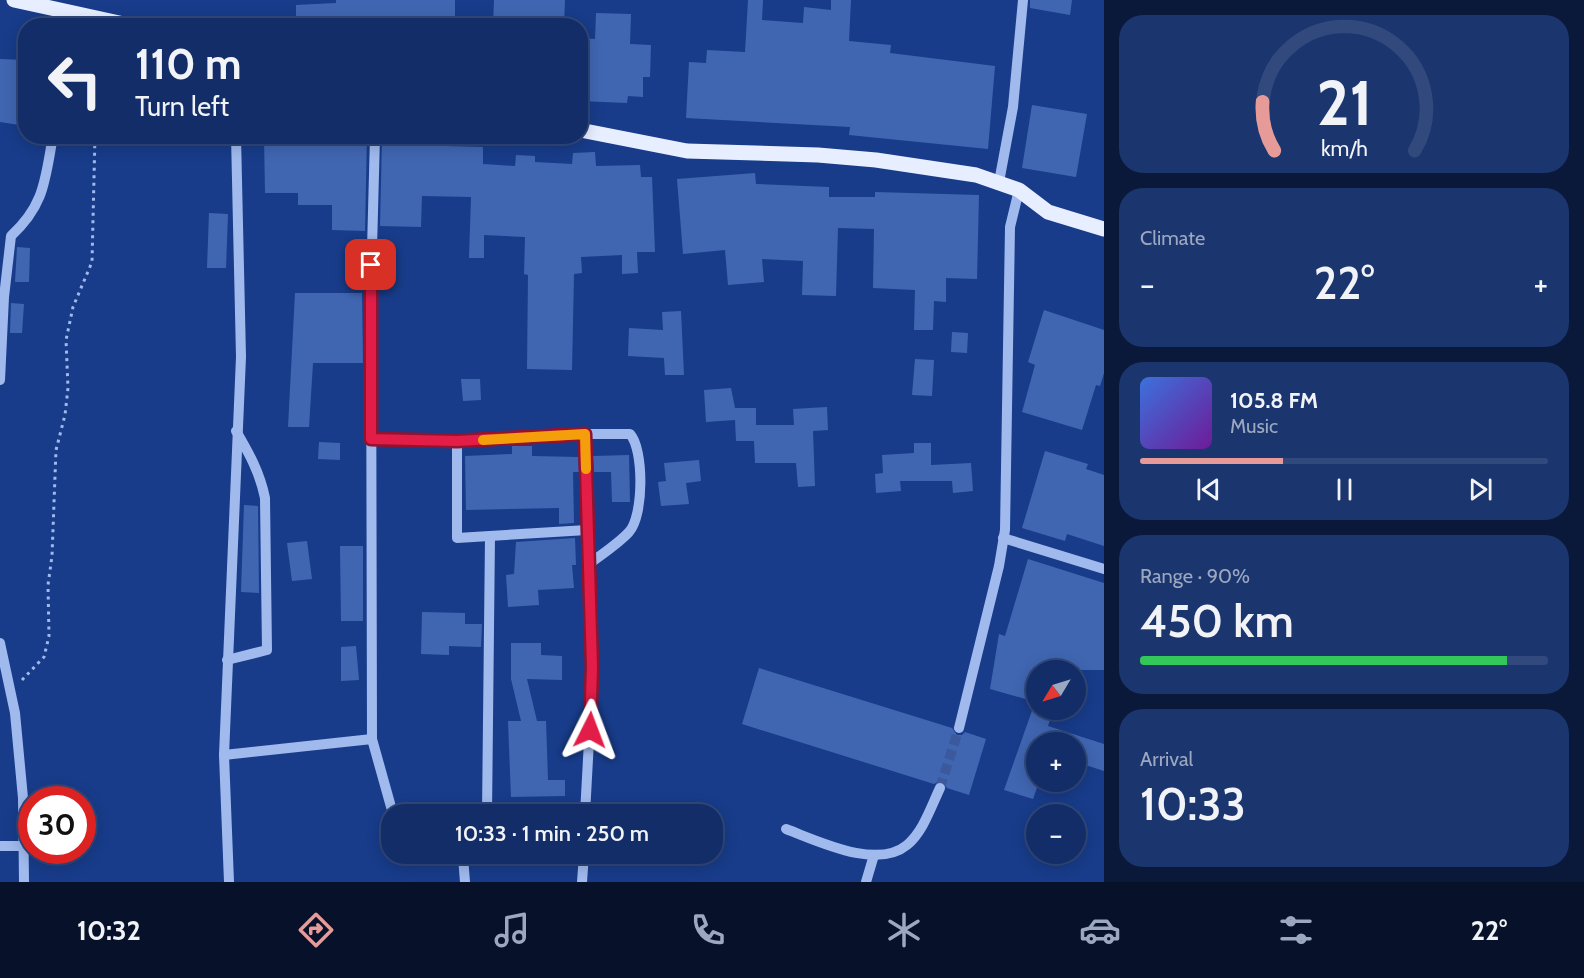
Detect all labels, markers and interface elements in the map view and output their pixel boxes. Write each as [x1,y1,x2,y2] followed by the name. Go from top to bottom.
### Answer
[135,38,242,90] text: 110 m
[36,42,114,120] icon: left
[1316,65,1372,141] text: 21
[135,90,229,123] text: Turn left
[1321,136,1367,162] text: km/h
[1140,226,1205,250] text: Climate
[345,239,396,290] pin
[354,248,387,281] icon: arrive
[1314,256,1374,310] text: 22°
[1140,264,1155,304] text: −
[1533,264,1548,304] text: +
[1230,387,1318,414] text: 105.8 FM
[1230,414,1278,438] text: Music
[1192,473,1225,506] icon: previous
[1328,473,1361,506] icon: pause
[1464,473,1497,506] icon: next
[1140,564,1250,588] text: Range · 90%
[1140,594,1294,648] text: 450 km
[1026,660,1086,720] north arrow
[1026,660,1086,864] map controls
[558,698,622,762] position arrow
[1026,732,1086,792] button: +
[1140,747,1193,771] text: Arrival
[1140,777,1246,831] text: 10:33
[18,786,96,864] speed limit sign: 30
[1026,804,1086,864] button: −
[455,820,649,847] text: 10:33 · 1 min · 250 m
[295,909,337,951] icon: directions
[491,909,533,951] icon: music
[687,909,729,951] icon: phone
[883,909,925,951] icon: climate
[1079,909,1121,951] icon: car
[1275,909,1317,951] icon: filters
[77,914,141,947] text: 10:32
[1471,914,1507,947] text: 22°

